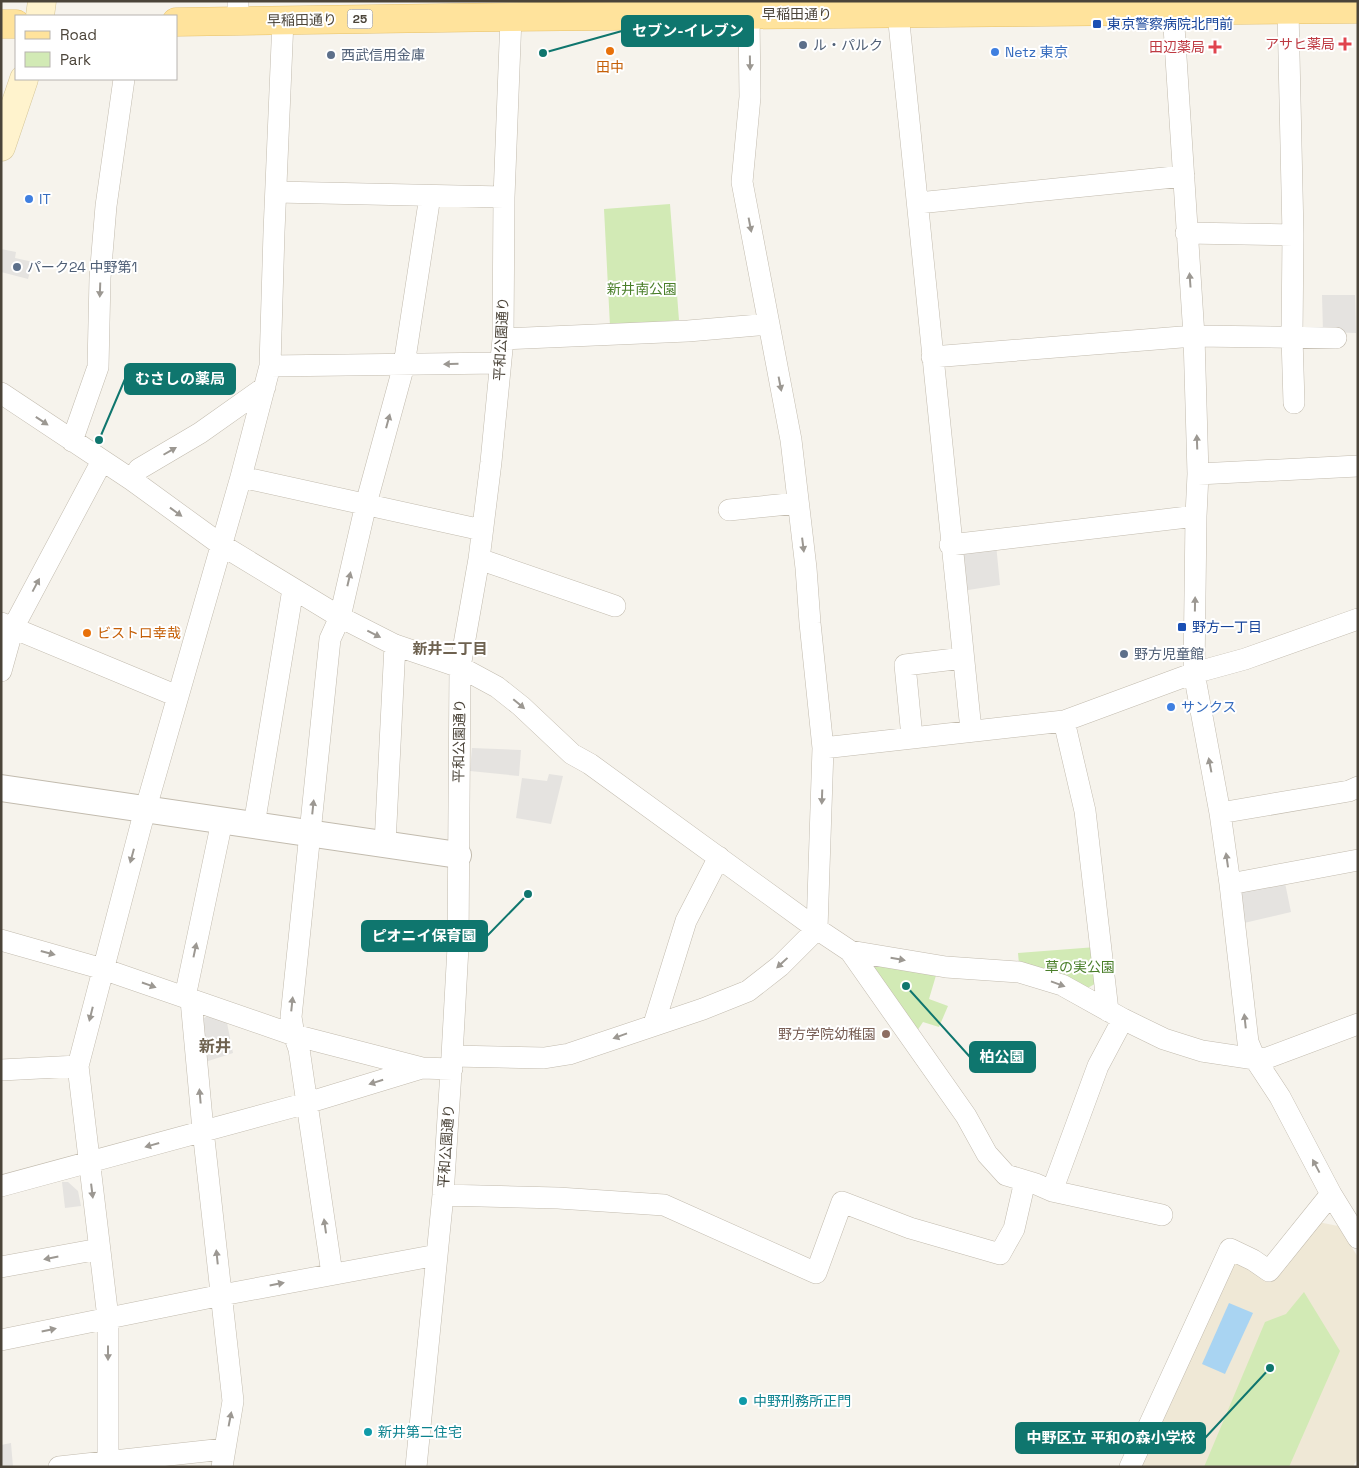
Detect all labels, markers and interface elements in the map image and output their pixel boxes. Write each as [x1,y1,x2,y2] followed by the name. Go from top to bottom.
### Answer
[762,5,832,23] street label: 早稲田通り
[267,10,337,30] street label: 早稲田通り
[348,10,372,28] road number: 25
[15,15,178,80] legend
[1107,15,1233,33] place label: 東京警察病院北門前
[622,16,753,46] callout: セブン-イレブン
[1091,18,1103,30] marker: 東京警察病院北門前
[632,21,744,40] text: セブン-イレブン
[60,25,97,44] text: Road
[1265,35,1335,53] place label: アサヒ薬局
[813,36,883,54] place label: ル・パルク
[1149,38,1205,56] place label: 田辺薬局
[1339,38,1351,50] marker: アサヒ薬局
[797,39,809,51] marker: ル・パルク
[1209,41,1221,53] marker: 田辺薬局
[1005,43,1068,61] place label: Netz 東京
[604,45,616,57] marker: 田中
[341,46,425,64] place label: 西武信用金庫
[989,46,1001,58] marker: Netz 東京
[325,49,337,61] marker: 西武信用金庫
[60,50,91,69] text: Park
[746,56,754,72] one-way arrow
[596,58,624,76] place label: 田中
[39,190,51,208] place label: IT
[23,193,35,205] marker: IT
[747,217,755,233] one-way arrow
[27,258,137,276] place label: パーク24 中野第1
[11,261,23,273] marker: パーク24 中野第1
[1185,271,1193,287] one-way arrow
[607,280,677,298] park label: 新井南公園
[96,282,104,298] one-way arrow
[490,297,512,381] street label: 平和公園通り
[443,360,459,368] one-way arrow
[125,364,235,394] callout: むさしの薬局
[135,369,225,388] text: むさしの薬局
[777,377,785,393] one-way arrow
[385,414,393,429] one-way arrow
[35,416,48,425] one-way arrow
[1193,434,1201,450] one-way arrow
[163,447,176,456] one-way arrow
[169,507,183,517] one-way arrow
[799,537,807,553] one-way arrow
[345,571,353,586] one-way arrow
[32,577,40,592] one-way arrow
[1191,596,1199,612] one-way arrow
[1192,618,1262,636] place label: 野方一丁目
[1176,621,1188,633] marker: 野方一丁目
[97,624,181,642] place label: ビストロ幸哉
[81,627,93,639] marker: ビストロ幸哉
[366,630,381,638] one-way arrow
[412,639,488,658] district label: 新井二丁目
[1134,645,1204,663] place label: 野方児童館
[1118,648,1130,660] marker: 野方児童館
[1181,698,1237,716] place label: サンクス
[449,699,469,783] street label: 平和公園通り
[512,699,525,710] one-way arrow
[1165,701,1177,713] marker: サンクス
[1206,757,1214,773] one-way arrow
[818,789,826,805] one-way arrow
[310,799,318,815] one-way arrow
[128,849,136,864] one-way arrow
[1222,852,1230,868] one-way arrow
[362,921,487,951] callout: ピオニイ保育園
[371,926,477,945] text: ピオニイ保育園
[191,941,199,957] one-way arrow
[41,949,56,957] one-way arrow
[890,955,906,963] one-way arrow
[777,957,789,969] one-way arrow
[1045,958,1115,976] park label: 草の実公園
[142,981,157,989] one-way arrow
[1050,981,1065,988] one-way arrow
[288,995,296,1011] one-way arrow
[87,1006,95,1021] one-way arrow
[1241,1013,1249,1029] one-way arrow
[778,1025,876,1043] place label: 野方学院幼稚園
[880,1028,892,1040] marker: 野方学院幼稚園
[612,1032,627,1040] one-way arrow
[199,1036,231,1057] district label: 新井
[970,1042,1035,1072] callout: 柏公園
[979,1047,1025,1066] text: 柏公園
[368,1079,383,1087] one-way arrow
[196,1088,204,1104] one-way arrow
[434,1103,458,1189] street label: 平和公園通り
[144,1141,159,1149] one-way arrow
[1312,1159,1321,1172] one-way arrow
[88,1183,96,1199] one-way arrow
[321,1217,329,1233] one-way arrow
[213,1249,221,1265] one-way arrow
[43,1254,59,1262] one-way arrow
[269,1280,285,1288] one-way arrow
[41,1326,57,1334] one-way arrow
[104,1345,112,1361] one-way arrow
[753,1392,851,1410] place label: 中野刑務所正門
[737,1395,749,1407] marker: 中野刑務所正門
[226,1411,234,1426] one-way arrow
[378,1423,462,1441] place label: 新井第二住宅
[1016,1423,1205,1453] callout: 中野区立 平和の森小学校
[362,1426,374,1438] marker: 新井第二住宅
[1027,1428,1195,1447] text: 中野区立 平和の森小学校

